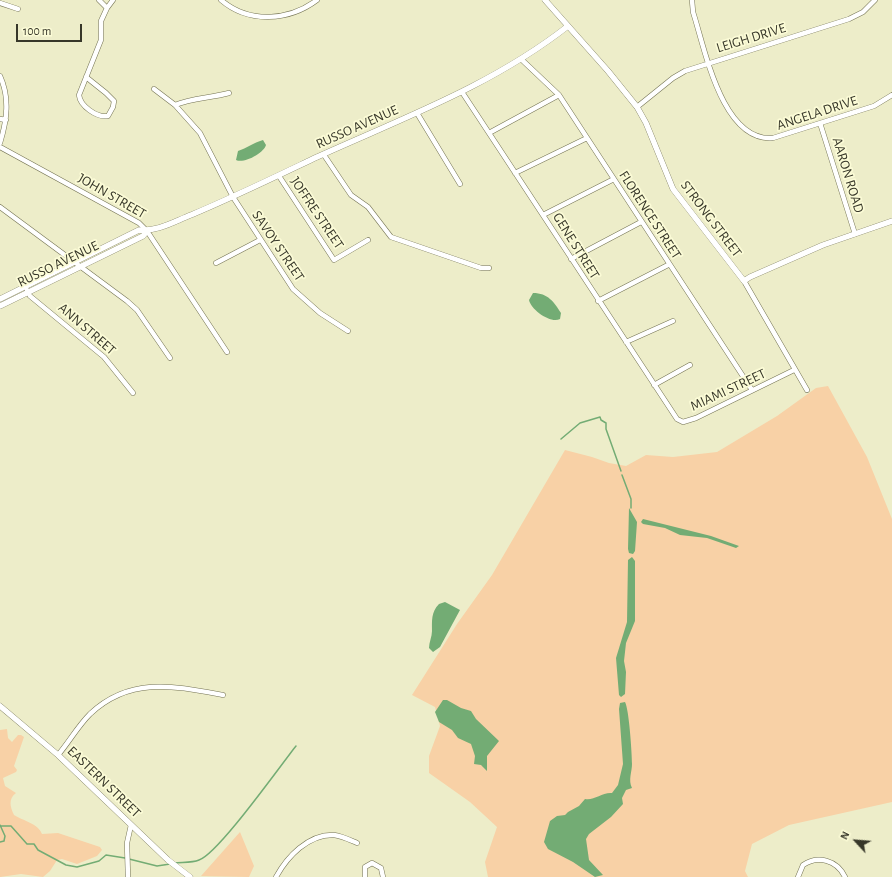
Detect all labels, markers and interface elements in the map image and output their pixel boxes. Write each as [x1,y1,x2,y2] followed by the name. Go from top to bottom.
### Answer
[18,16,84,42] scale bar
[714,20,788,56] street label: LEIGH DRIVE
[23,25,51,37] text: 100 m
[775,92,859,134] street label: ANGELA DRIVE
[313,101,401,153] street label: RUSSO AVENUE
[829,135,867,215] street label: AARON ROAD
[615,168,685,262] street label: FLORENCE STREET
[75,170,149,222] street label: JOHN STREET
[287,174,347,252] street label: JOFFRE STREET
[677,178,745,260] street label: STRONG STREET
[248,207,308,285] street label: SAVOY STREET
[549,210,603,282] street label: GENE STREET
[15,237,101,291] street label: RUSSO AVENUE
[55,299,119,359] street label: ANN STREET
[688,365,768,415] street label: MIAMI STREET
[64,743,144,821] street label: EASTERN STREET
[836,821,876,861] north arrow
[838,830,851,841] text: N

